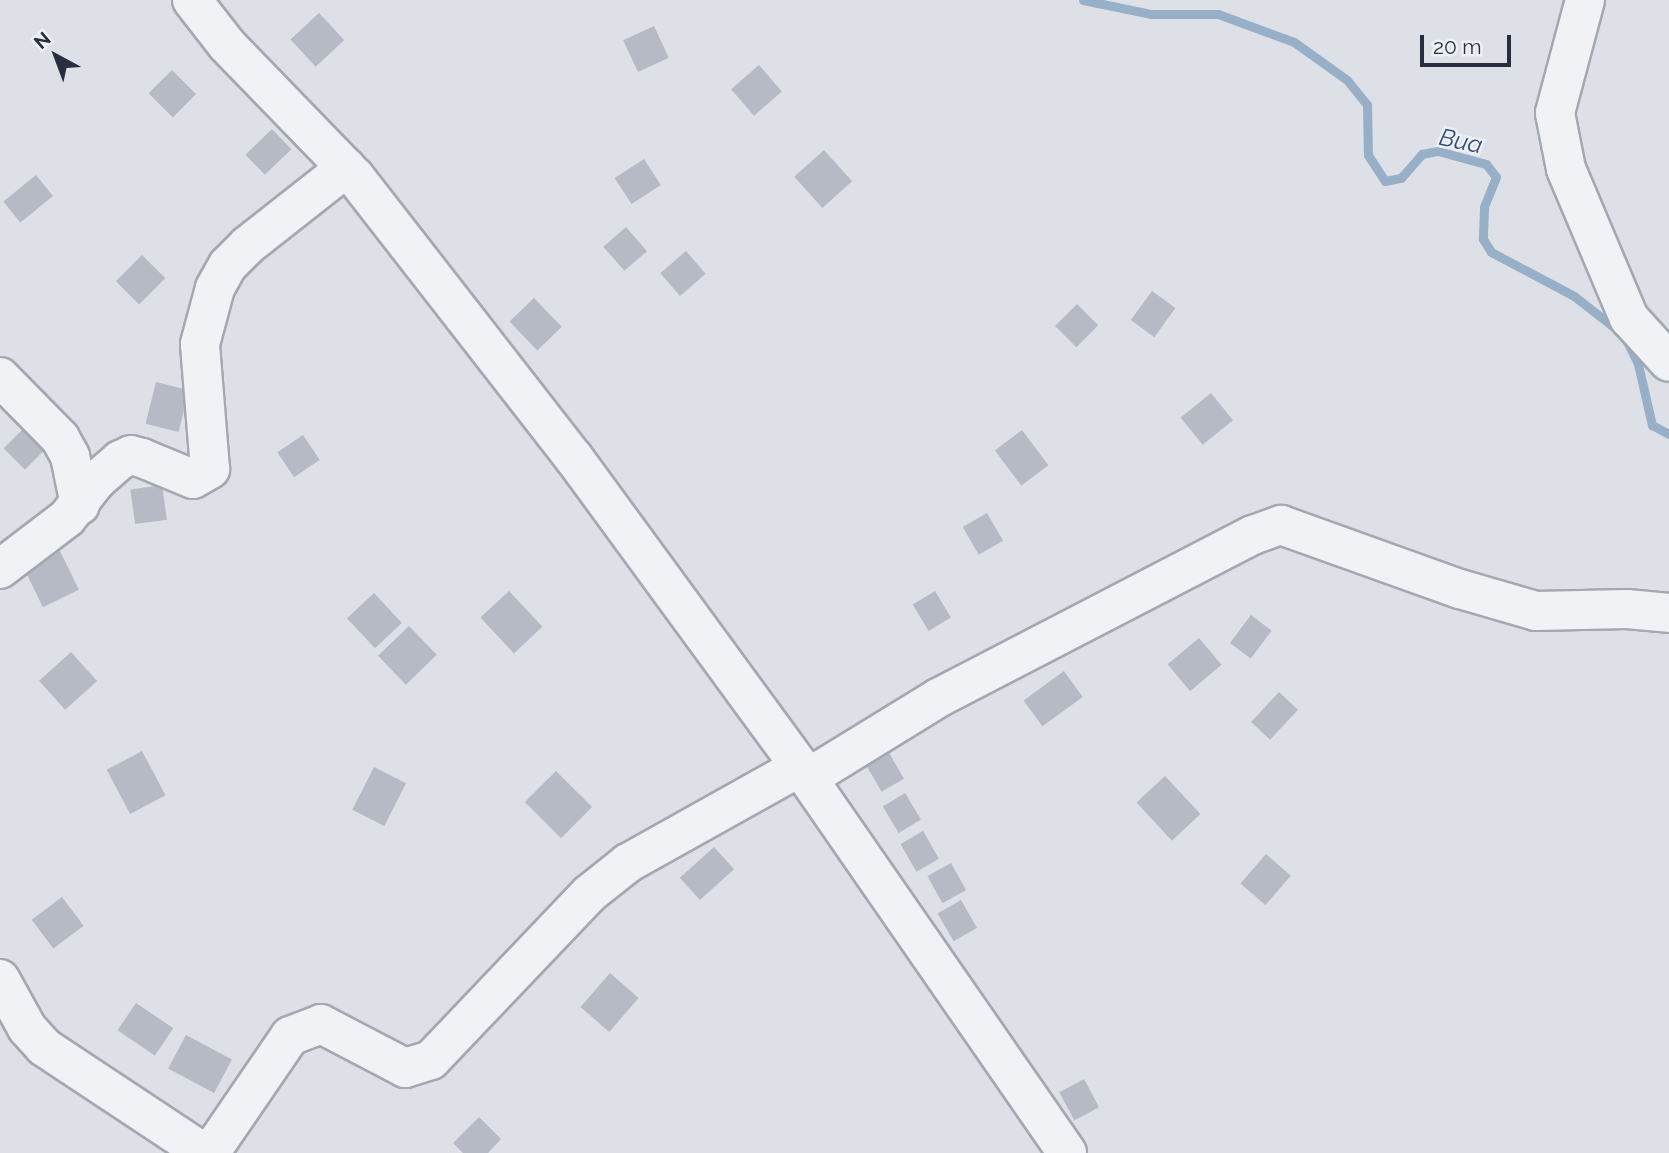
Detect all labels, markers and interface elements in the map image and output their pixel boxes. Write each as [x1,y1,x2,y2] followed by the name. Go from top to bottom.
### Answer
[21,21,91,91] north arrow
[1424,21,1515,65] scale bar
[30,27,55,53] text: N
[1433,34,1481,59] text: 20 m
[1437,122,1485,160] water label: Bua

